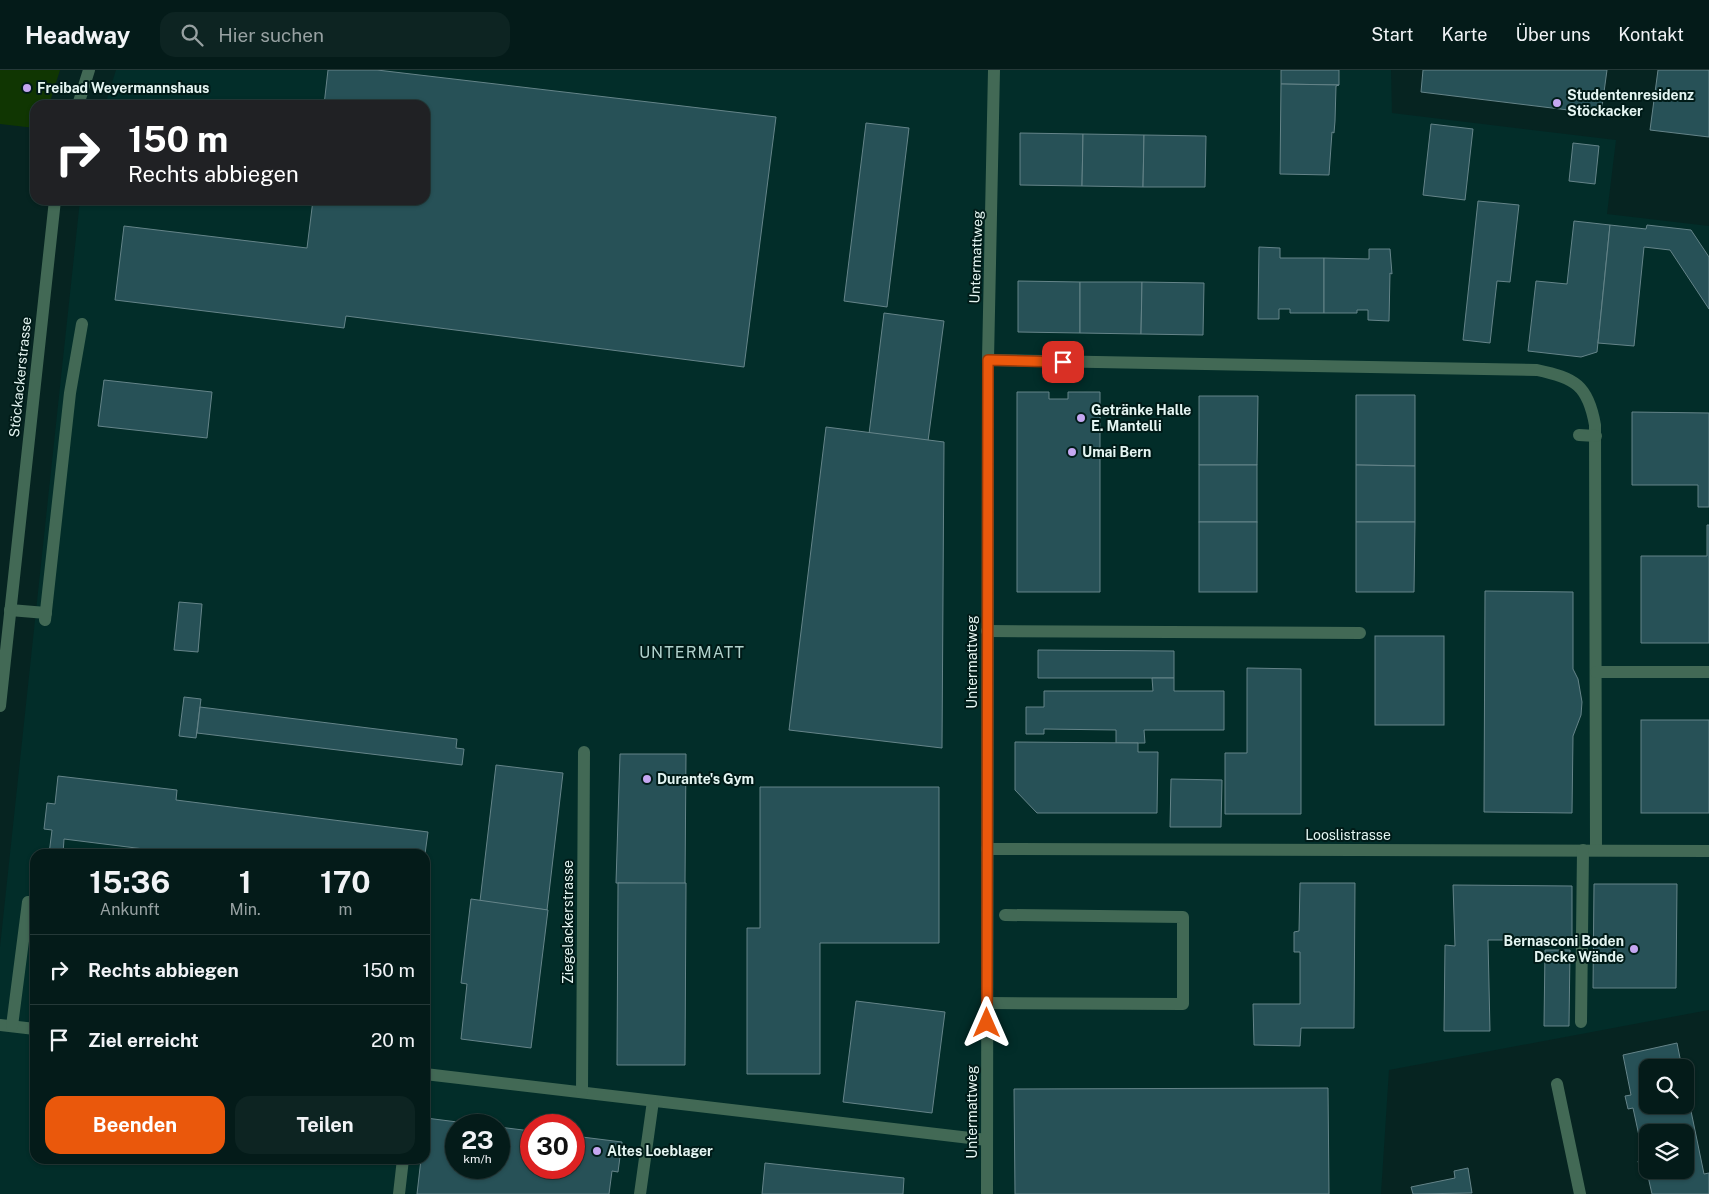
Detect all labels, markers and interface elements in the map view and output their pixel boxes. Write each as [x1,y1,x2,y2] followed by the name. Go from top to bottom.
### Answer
[160,12,510,57] search box
[25,21,130,49] text: Headway
[178,21,206,49] icon: search
[218,24,324,46] text: Hier suchen
[1371,24,1414,45] text: Start
[1442,24,1487,45] text: Karte
[1515,24,1590,45] text: Über uns
[1618,24,1684,45] text: Kontakt
[37,80,209,96] place label: Freibad Weyermannshaus
[21,82,33,94] marker: Freibad Weyermannshaus
[1567,87,1694,119] place label: Studentenresidenz Stöckacker
[1551,97,1563,109] marker: Studentenresidenz Stöckacker
[128,119,228,160] text: 150 m
[45,120,110,185] icon: right
[128,161,299,187] text: Rechts abbiegen
[966,210,986,304] street label: Untermattweg
[6,316,34,438] street label: Stöckackerstrasse
[1042,341,1084,383] pin
[1049,348,1077,376] icon: arrive
[1091,402,1191,434] place label: Getränke Halle E. Mantelli
[1075,412,1087,424] marker: Getränke Halle E. Mantelli
[1082,444,1151,460] place label: Umai Bern
[1066,446,1078,458] marker: Umai Bern
[964,615,980,709] street label: Untermattweg
[639,643,745,662] district label: UNTERMATT
[657,771,754,787] place label: Durante's Gym
[641,773,653,785] marker: Durante's Gym
[1305,827,1391,843] street label: Looslistrasse
[560,860,576,984] street label: Ziegelackerstrasse
[89,864,170,900] text: 15:36
[239,864,252,900] text: 1
[320,864,371,900] text: 170
[100,900,160,919] text: Ankunft
[230,900,261,919] text: Min.
[338,900,352,919] text: m
[1503,933,1624,965] place label: Bernasconi Boden Decke Wände
[1628,943,1640,955] marker: Bernasconi Boden Decke Wände
[45,956,73,984] icon: right
[88,959,239,981] text: Rechts abbiegen
[362,959,415,981] text: 150 m
[960,996,1012,1048] position arrow
[45,1026,73,1054] icon: arrive
[88,1029,199,1051] text: Ziel erreicht
[371,1029,415,1051] text: 20 m
[1639,1059,1694,1179] map controls
[1639,1059,1694,1114] button: search
[964,1065,980,1159] street label: Untermattweg
[45,1096,225,1154] button: Beenden
[235,1096,415,1154] button: Teilen
[520,1114,585,1179] speed limit sign: 30
[1639,1124,1694,1179] button: layers
[461,1125,494,1155] text: 23
[607,1143,713,1159] place label: Altes Loeblager
[591,1145,603,1157] marker: Altes Loeblager
[463,1152,492,1166] text: km/h

